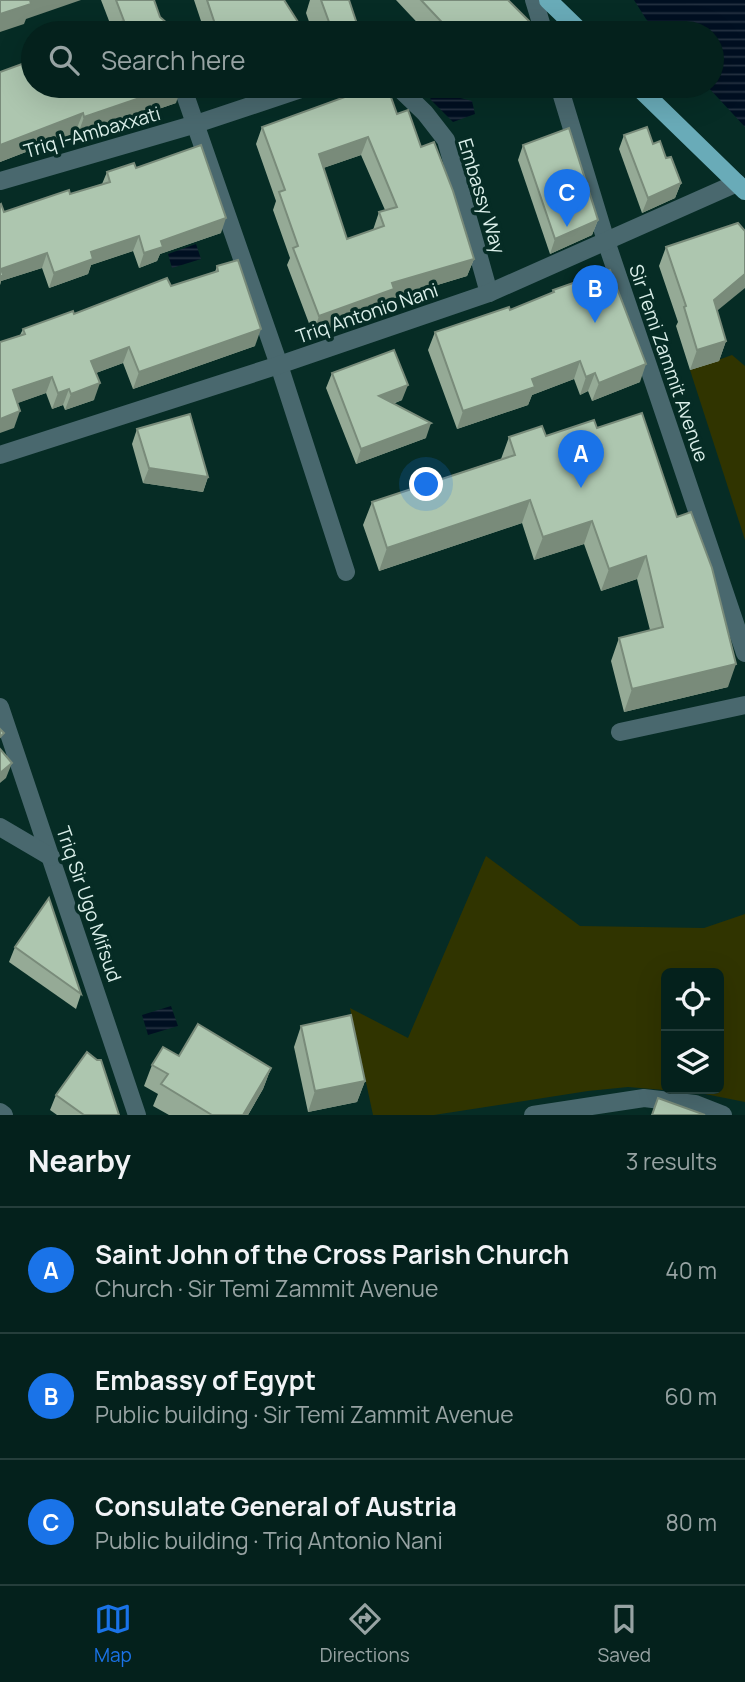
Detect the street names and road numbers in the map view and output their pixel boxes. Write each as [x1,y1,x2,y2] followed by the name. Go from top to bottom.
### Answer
[21,100,163,164] street label: Triq l-Ambaxxati
[452,135,512,257] street label: Embassy Way
[623,261,715,465] street label: Sir Temi Zammit Avenue
[293,277,441,349] street label: Triq Antonio Nani
[50,823,128,985] street label: Triq Sir Ugo Mifsud

